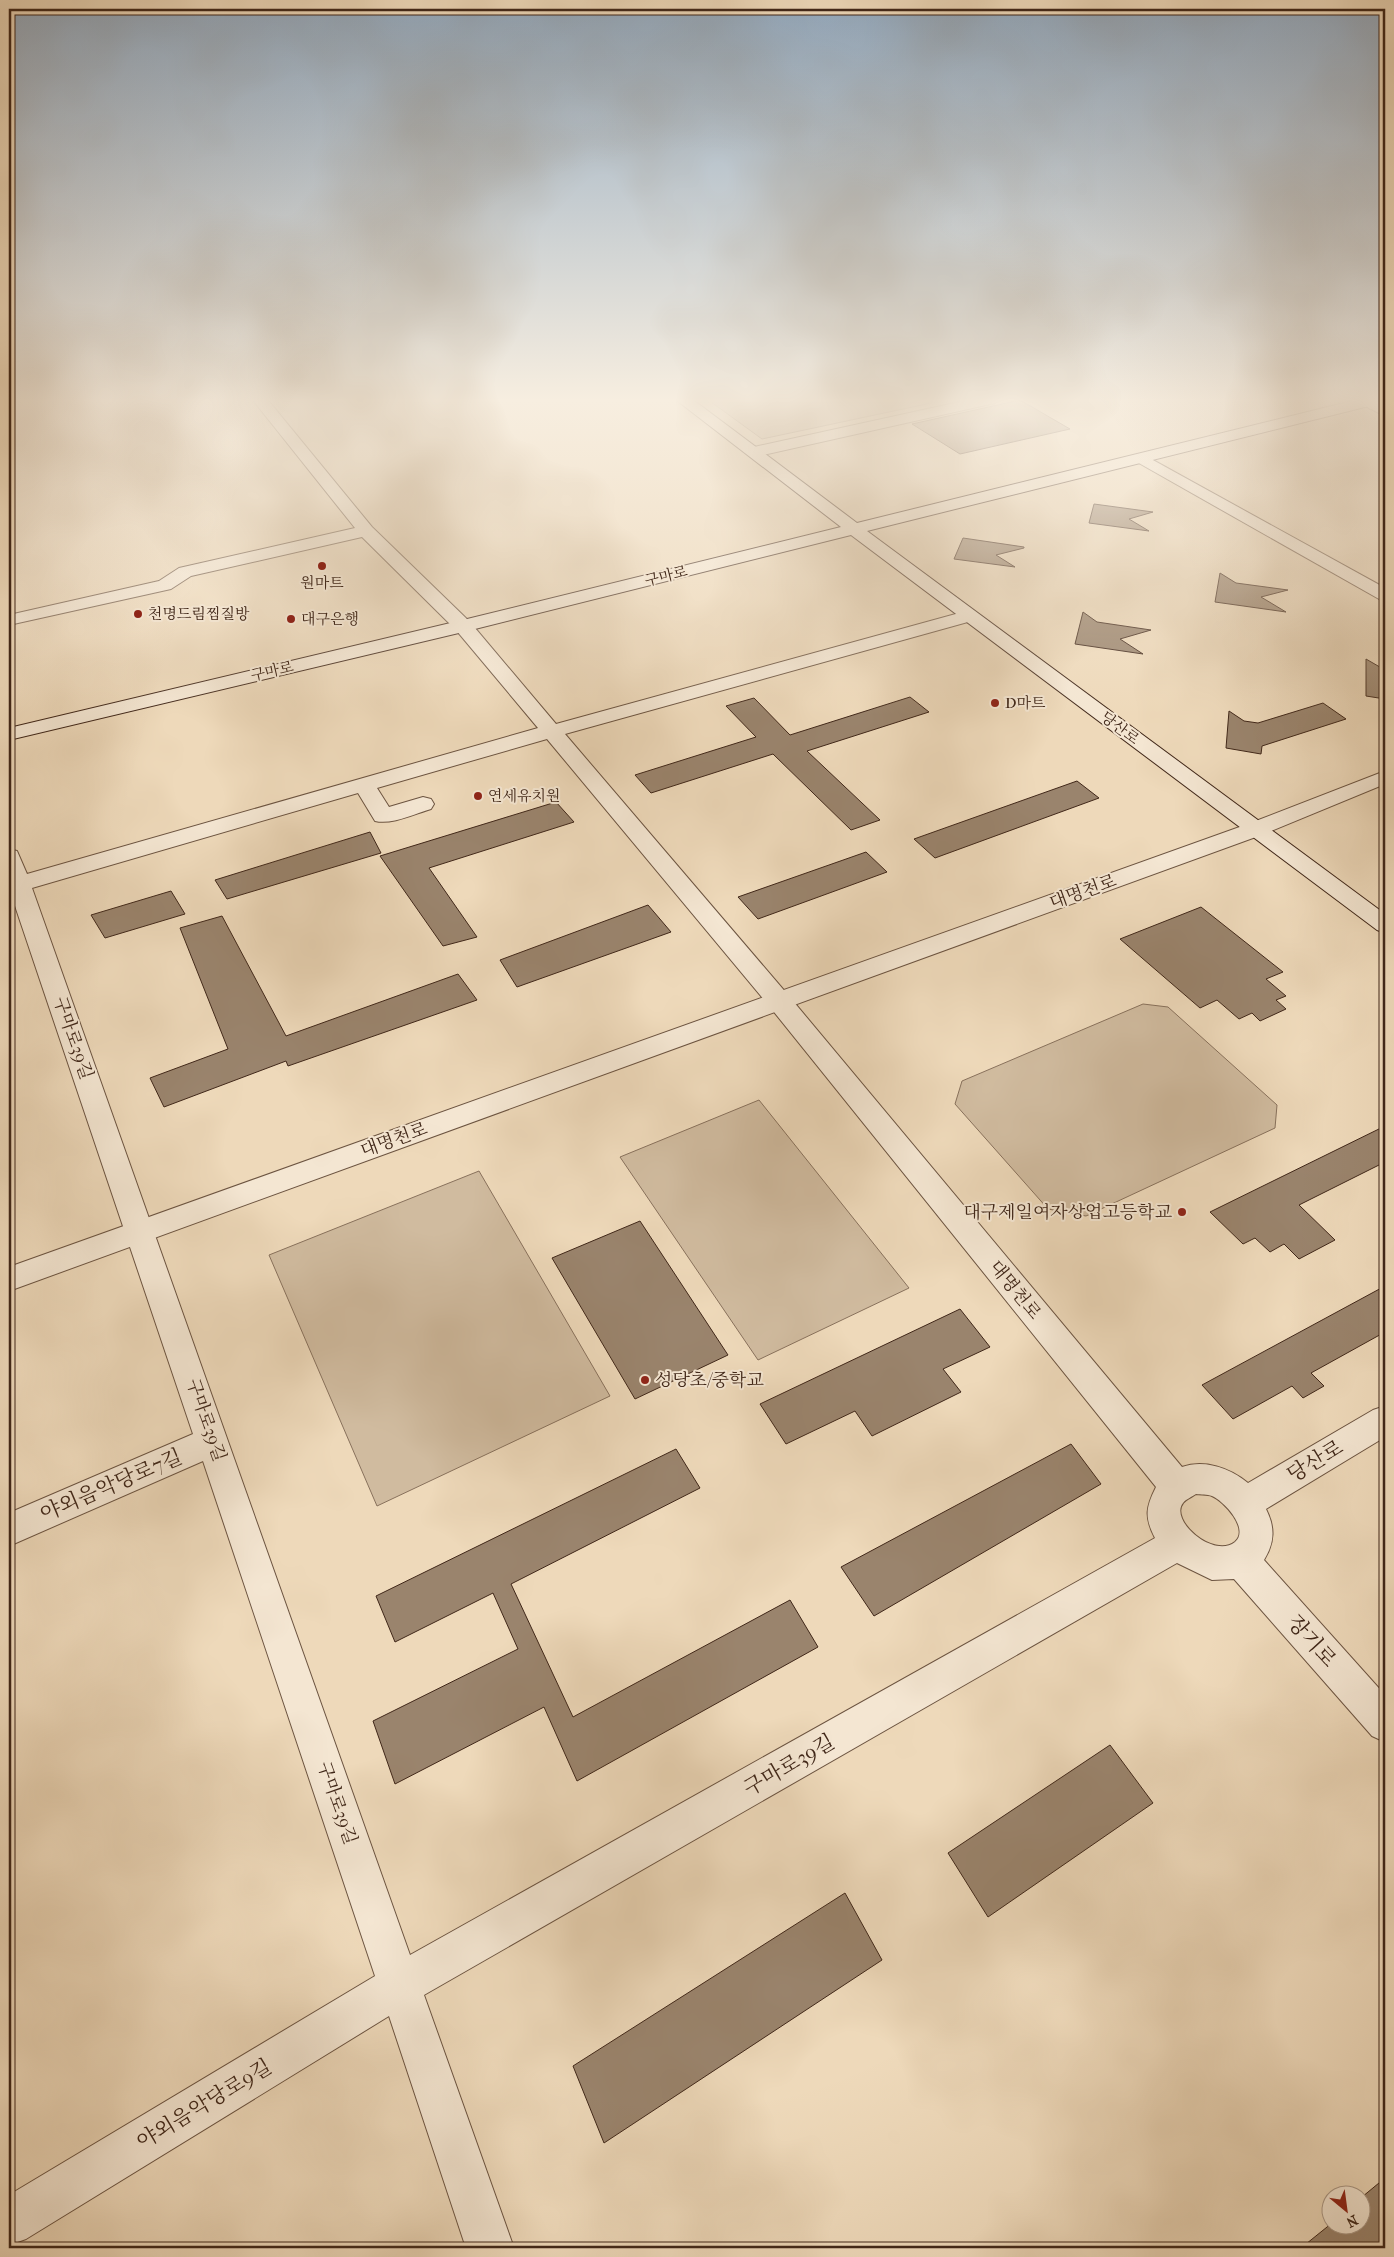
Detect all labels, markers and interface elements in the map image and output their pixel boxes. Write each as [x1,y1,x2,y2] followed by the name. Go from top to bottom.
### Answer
[316,560,328,572] marker: 원마트
[643,562,690,590] street label: 구마로
[300,574,344,592] place label: 원마트
[148,605,250,623] place label: 천명드림찜질방
[132,608,144,620] marker: 천명드림찜질방
[301,610,359,628] place label: 대구은행
[285,613,297,625] marker: 대구은행
[249,657,296,685] street label: 구마로
[1005,694,1046,712] place label: D마트
[989,697,1001,709] marker: D마트
[1097,708,1143,749] street label: 당산로
[488,787,560,805] place label: 연세유치원
[472,790,484,802] marker: 연세유치원
[1047,870,1119,914] street label: 대명천로
[49,994,97,1082] street label: 구마로39길
[358,1118,430,1162] street label: 대명천로
[963,1202,1173,1223] place label: 대구제일여자상업고등학교
[1176,1206,1188,1218] marker: 대구제일여자상업고등학교
[985,1256,1045,1324] street label: 대명천로
[655,1370,764,1391] place label: 성당초/중학교
[639,1374,651,1386] marker: 성당초/중학교
[182,1376,230,1464] street label: 구마로39길
[1283,1435,1347,1487] street label: 당산로
[36,1444,186,1526] street label: 야외음악당로7길
[1283,1610,1341,1672] street label: 장기로
[739,1729,839,1801] street label: 구마로39길
[313,1759,361,1847] street label: 구마로39길
[132,2054,276,2154] street label: 야외음악당로9길
[1322,2184,1372,2234] north arrow
[1343,2211,1361,2231] text: N

